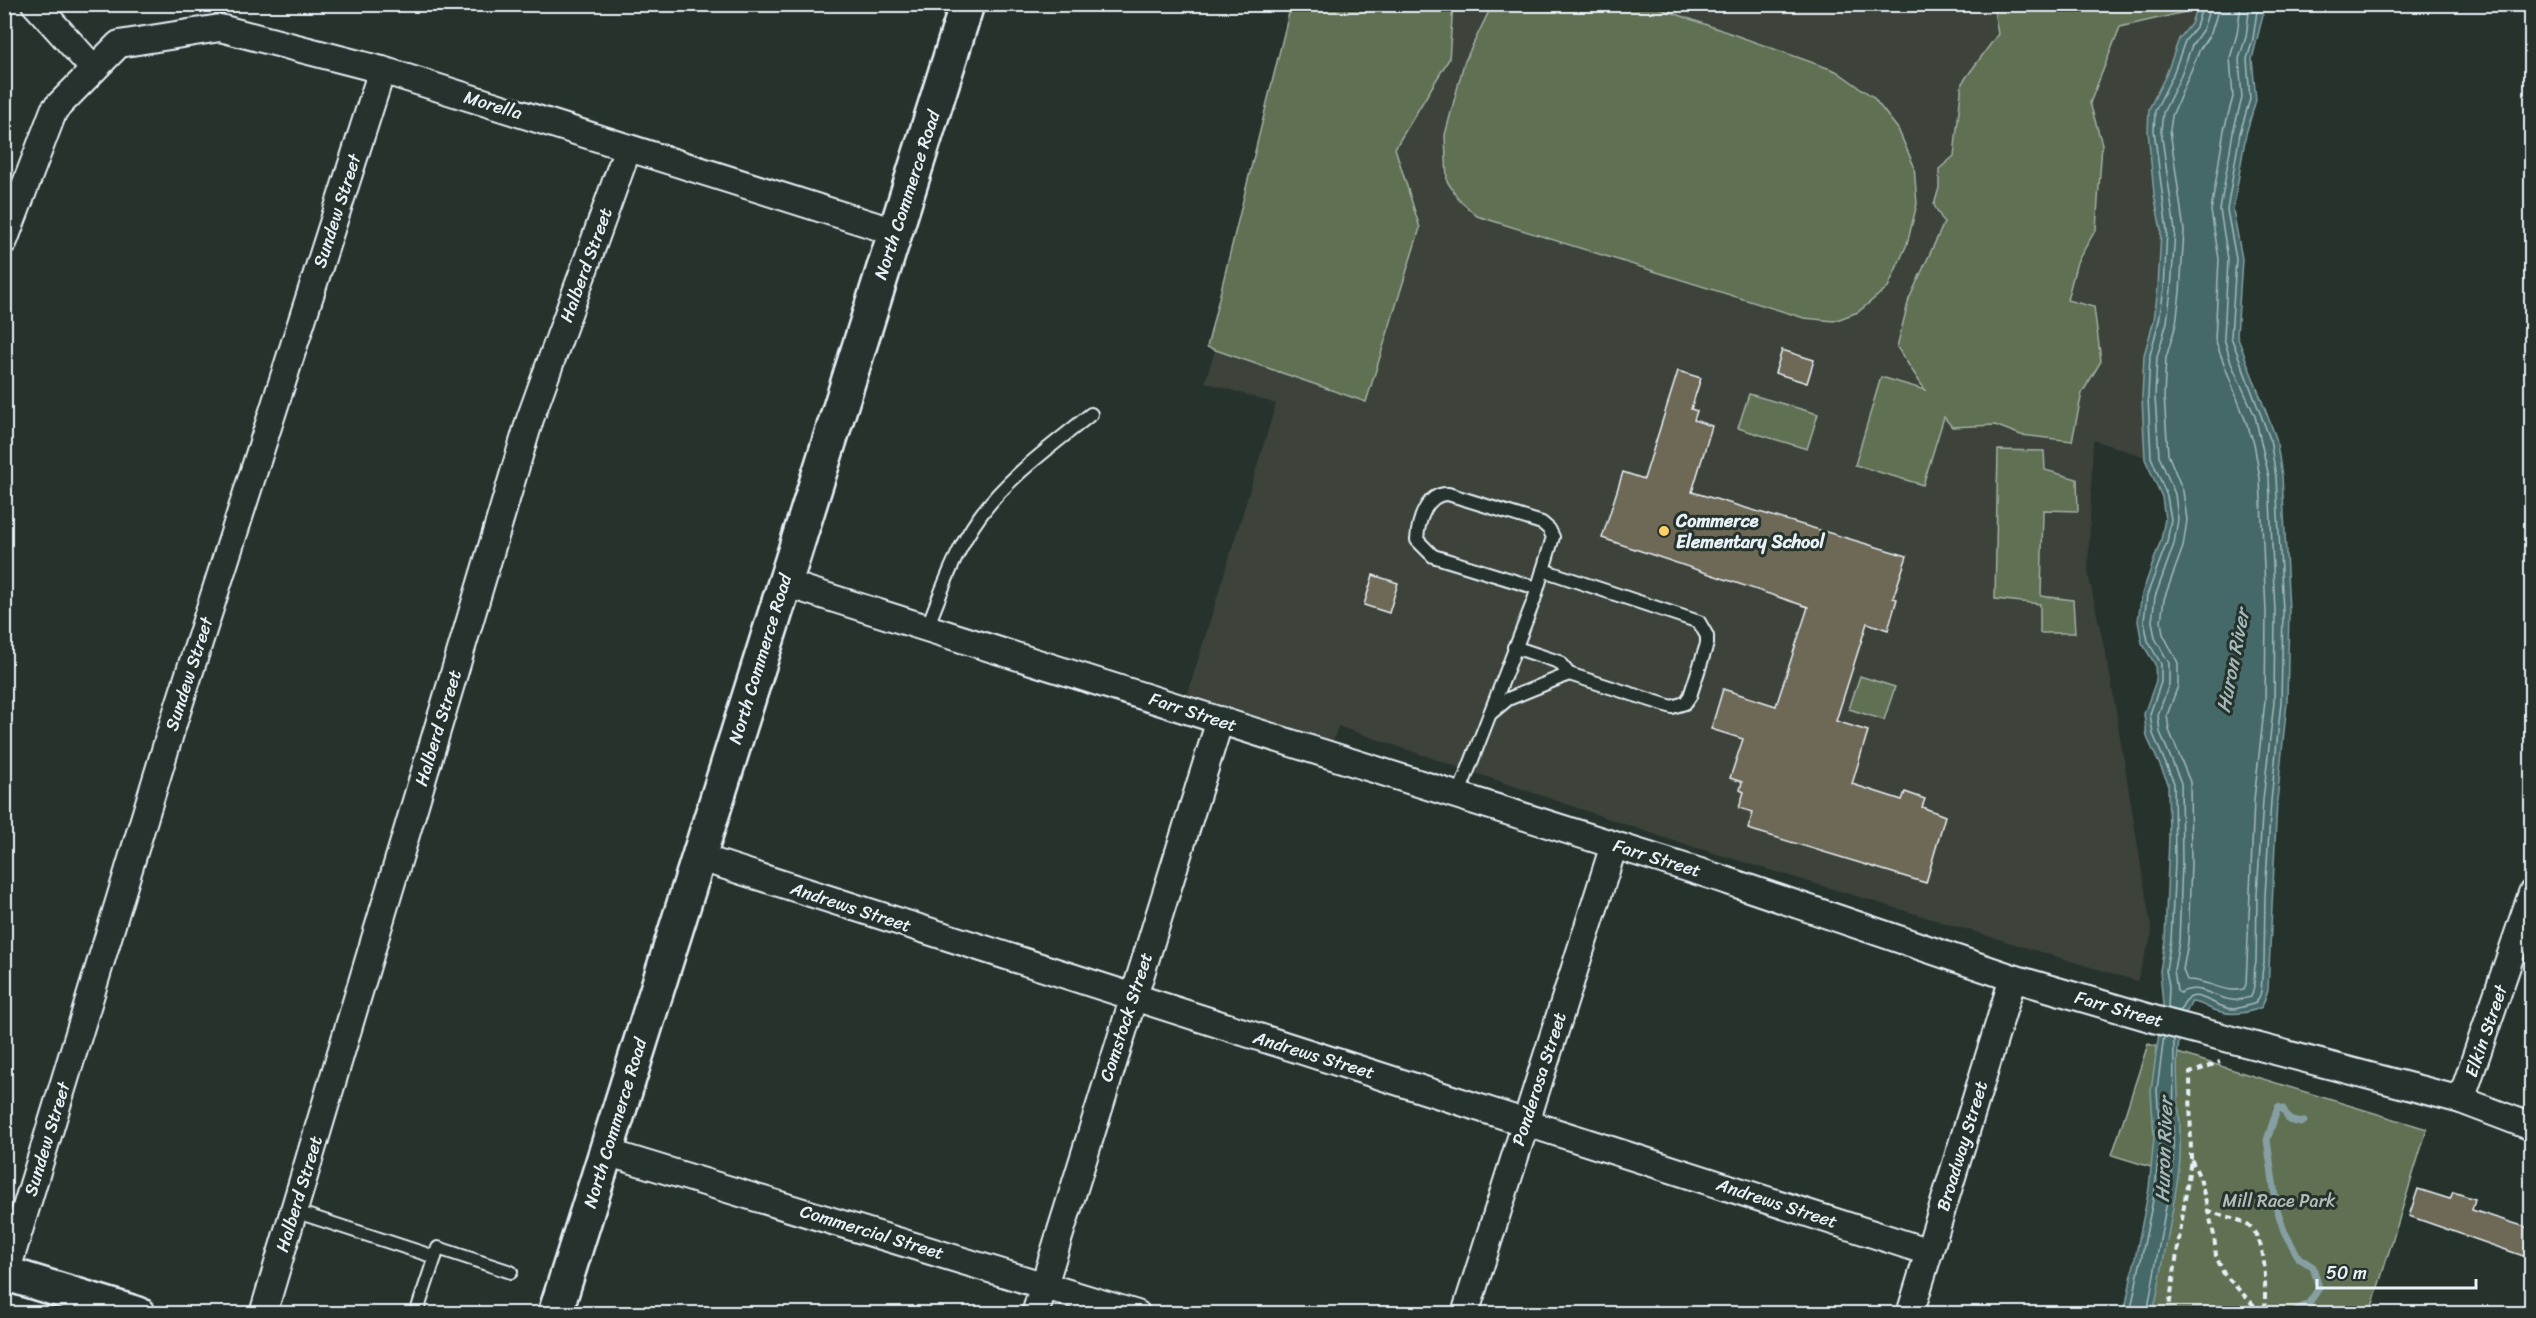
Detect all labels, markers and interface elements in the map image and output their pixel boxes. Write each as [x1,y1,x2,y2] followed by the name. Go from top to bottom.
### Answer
[460,81,526,129] street label: Morella
[865,105,950,284] street label: North Commerce Road
[304,149,371,272] street label: Sundew Street
[550,203,622,327] street label: Halberd Street
[1675,505,1825,558] place label: Commerce Elementary School
[1657,524,1671,538] marker: Commerce Elementary School
[719,568,802,748] street label: North Commerce Road
[2206,603,2261,716] water label: Huron River
[156,612,223,735] street label: Sundew Street
[405,666,471,790] street label: Halberd Street
[1145,683,1241,741] street label: Farr Street
[1609,829,1705,887] street label: Farr Street
[786,872,916,942] street label: Andrews Street
[1090,948,1162,1086] street label: Comstock Street
[2455,980,2517,1082] street label: Elkin Street
[2071,981,2167,1037] street label: Farr Street
[1502,1008,1576,1150] street label: Ponderosa Street
[1248,1021,1379,1089] street label: Andrews Street
[574,1032,657,1212] street label: North Commerce Road
[14,1077,80,1200] street label: Sundew Street
[1927,1077,1997,1215] street label: Broadway Street
[2145,1093,2183,1203] water label: Huron River
[266,1132,332,1256] street label: Halberd Street
[1712,1168,1842,1238] street label: Andrews Street
[2222,1185,2336,1217] park label: Mill Race Park
[796,1195,948,1269] street label: Commercial Street
[2317,1252,2476,1290] scale bar
[2326,1257,2367,1289] text: 50 m

